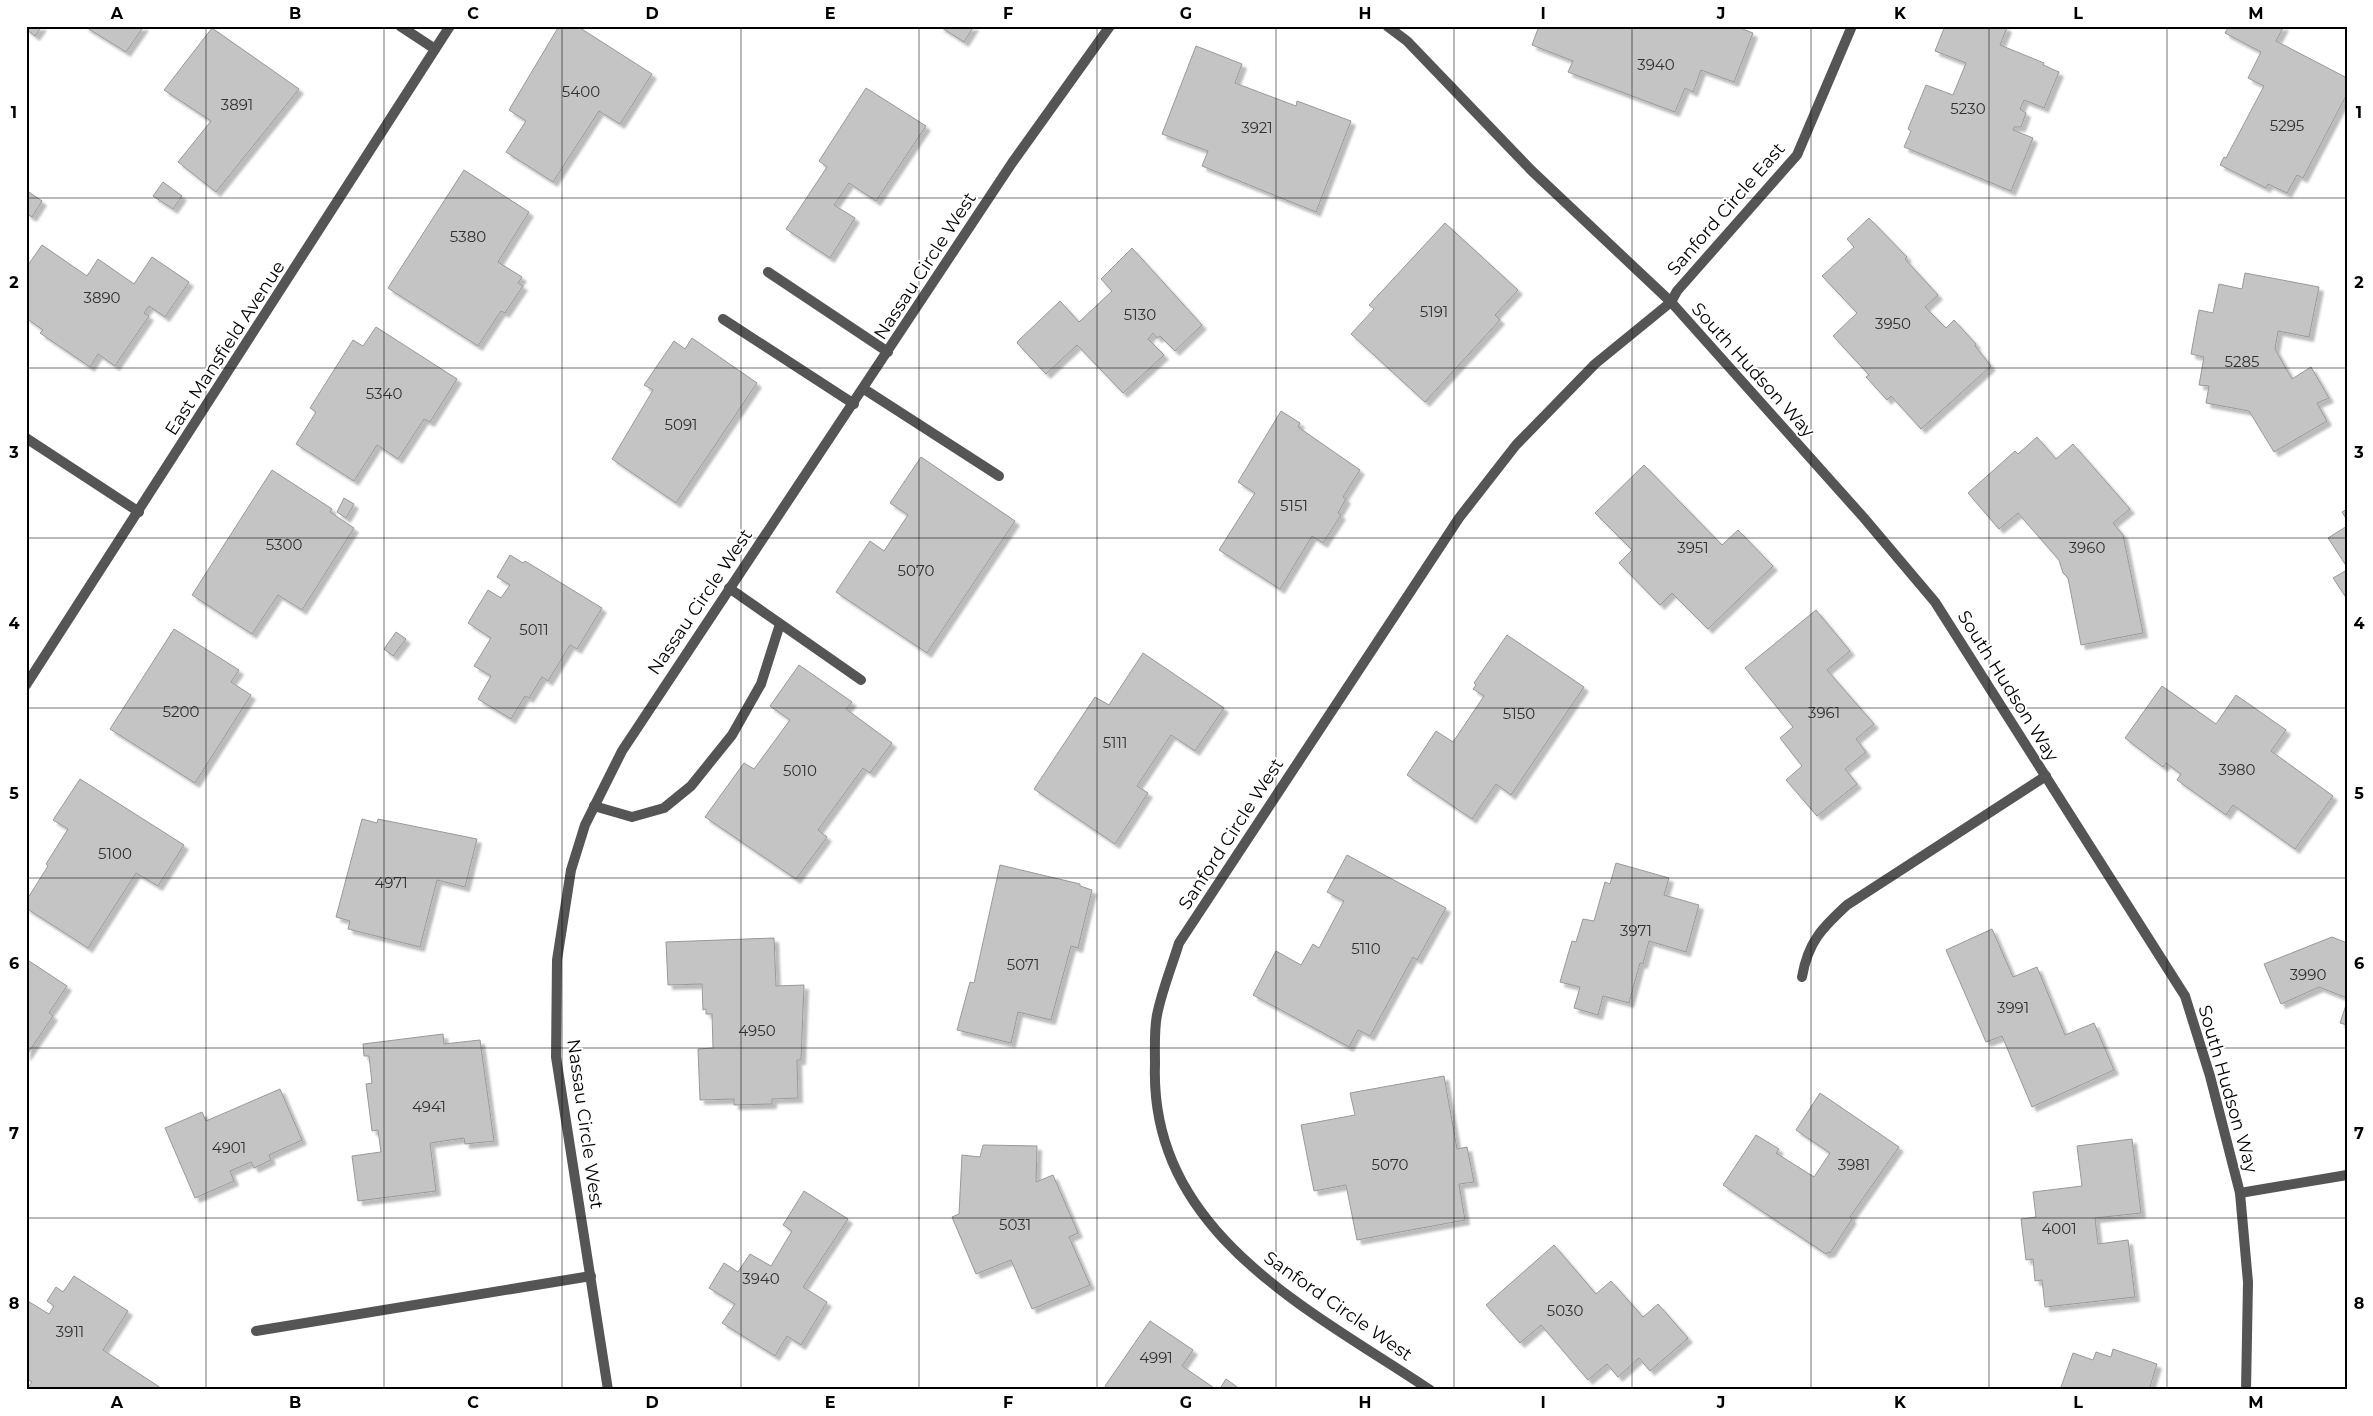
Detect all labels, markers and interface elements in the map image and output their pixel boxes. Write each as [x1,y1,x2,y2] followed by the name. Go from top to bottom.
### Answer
[110,4,124,23] text: A
[289,4,301,23] text: B
[467,4,479,23] text: C
[645,4,659,23] text: D
[825,4,835,23] text: E
[1003,4,1013,23] text: F
[1180,4,1192,23] text: G
[1359,4,1371,23] text: H
[1540,4,1546,23] text: I
[1716,4,1725,23] text: J
[1894,4,1907,23] text: K
[2073,4,2083,23] text: L
[2248,4,2264,23] text: M
[1637,55,1675,74] house number: 3940
[562,82,600,101] house number: 5400
[221,95,253,114] house number: 3891
[1950,99,1986,118] house number: 5230
[11,103,17,122] text: 1
[2356,103,2362,122] text: 1
[2270,116,2304,135] house number: 5295
[1241,118,1273,137] house number: 3921
[1662,138,1790,280] street label: Sanford Circle East
[869,188,981,344] street label: Nassau Circle West
[450,227,486,246] house number: 5380
[160,257,290,439] street label: East Mansfield Avenue
[9,273,19,292] text: 2
[2354,273,2364,292] text: 2
[83,288,121,307] house number: 3890
[1687,298,1819,442] street label: South Hudson Way
[1420,302,1448,321] house number: 5191
[1124,305,1156,324] house number: 5130
[1875,314,1911,333] house number: 3950
[2225,352,2260,371] house number: 5285
[366,384,402,403] house number: 5340
[665,415,697,434] house number: 5091
[8,443,19,462] text: 3
[2353,443,2364,462] text: 3
[1280,496,1308,515] house number: 5151
[643,525,757,679] street label: Nassau Circle West
[266,535,302,554] house number: 5300
[1677,538,1709,557] house number: 3951
[2069,538,2105,557] house number: 3960
[898,561,934,580] house number: 5070
[1953,607,2063,766] street label: South Hudson Way
[8,614,20,633] text: 4
[2353,614,2365,633] text: 4
[519,620,549,639] house number: 5011
[163,702,199,721] house number: 5200
[1808,703,1840,722] house number: 3961
[1503,704,1535,723] house number: 5150
[1103,733,1127,752] house number: 5111
[1174,754,1288,914] street label: Sanford Circle West
[2218,760,2256,779] house number: 3980
[783,761,817,780] house number: 5010
[9,784,19,803] text: 5
[2354,784,2364,803] text: 5
[98,844,132,863] house number: 5100
[374,873,408,892] house number: 4971
[1620,921,1652,940] house number: 3971
[1351,939,1381,958] house number: 5110
[9,954,19,973] text: 6
[2354,954,2364,973] text: 6
[1007,955,1039,974] house number: 5071
[2290,965,2326,984] house number: 3990
[1997,998,2029,1017] house number: 3991
[2194,1003,2263,1176] street label: South Hudson Way
[738,1021,776,1040] house number: 4950
[562,1038,608,1210] street label: Nassau Circle West
[412,1097,446,1116] house number: 4941
[9,1124,19,1143] text: 7
[2354,1124,2364,1143] text: 7
[212,1138,246,1157] house number: 4901
[1372,1155,1408,1174] house number: 5070
[1838,1155,1870,1174] house number: 3981
[999,1215,1031,1234] house number: 5031
[2041,1219,2077,1238] house number: 4001
[1260,1247,1416,1365] street label: Sanford Circle West
[742,1269,780,1288] house number: 3940
[9,1294,19,1313] text: 8
[2354,1294,2364,1313] text: 8
[1547,1301,1583,1320] house number: 5030
[56,1322,84,1341] house number: 3911
[1139,1348,1173,1367] house number: 4991
[110,1393,124,1412] text: A
[289,1393,301,1412] text: B
[467,1393,479,1412] text: C
[645,1393,659,1412] text: D
[825,1393,835,1412] text: E
[1003,1393,1013,1412] text: F
[1180,1393,1192,1412] text: G
[1359,1393,1371,1412] text: H
[1540,1393,1546,1412] text: I
[1716,1393,1725,1412] text: J
[1894,1393,1907,1412] text: K
[2073,1393,2083,1412] text: L
[2248,1393,2264,1412] text: M

